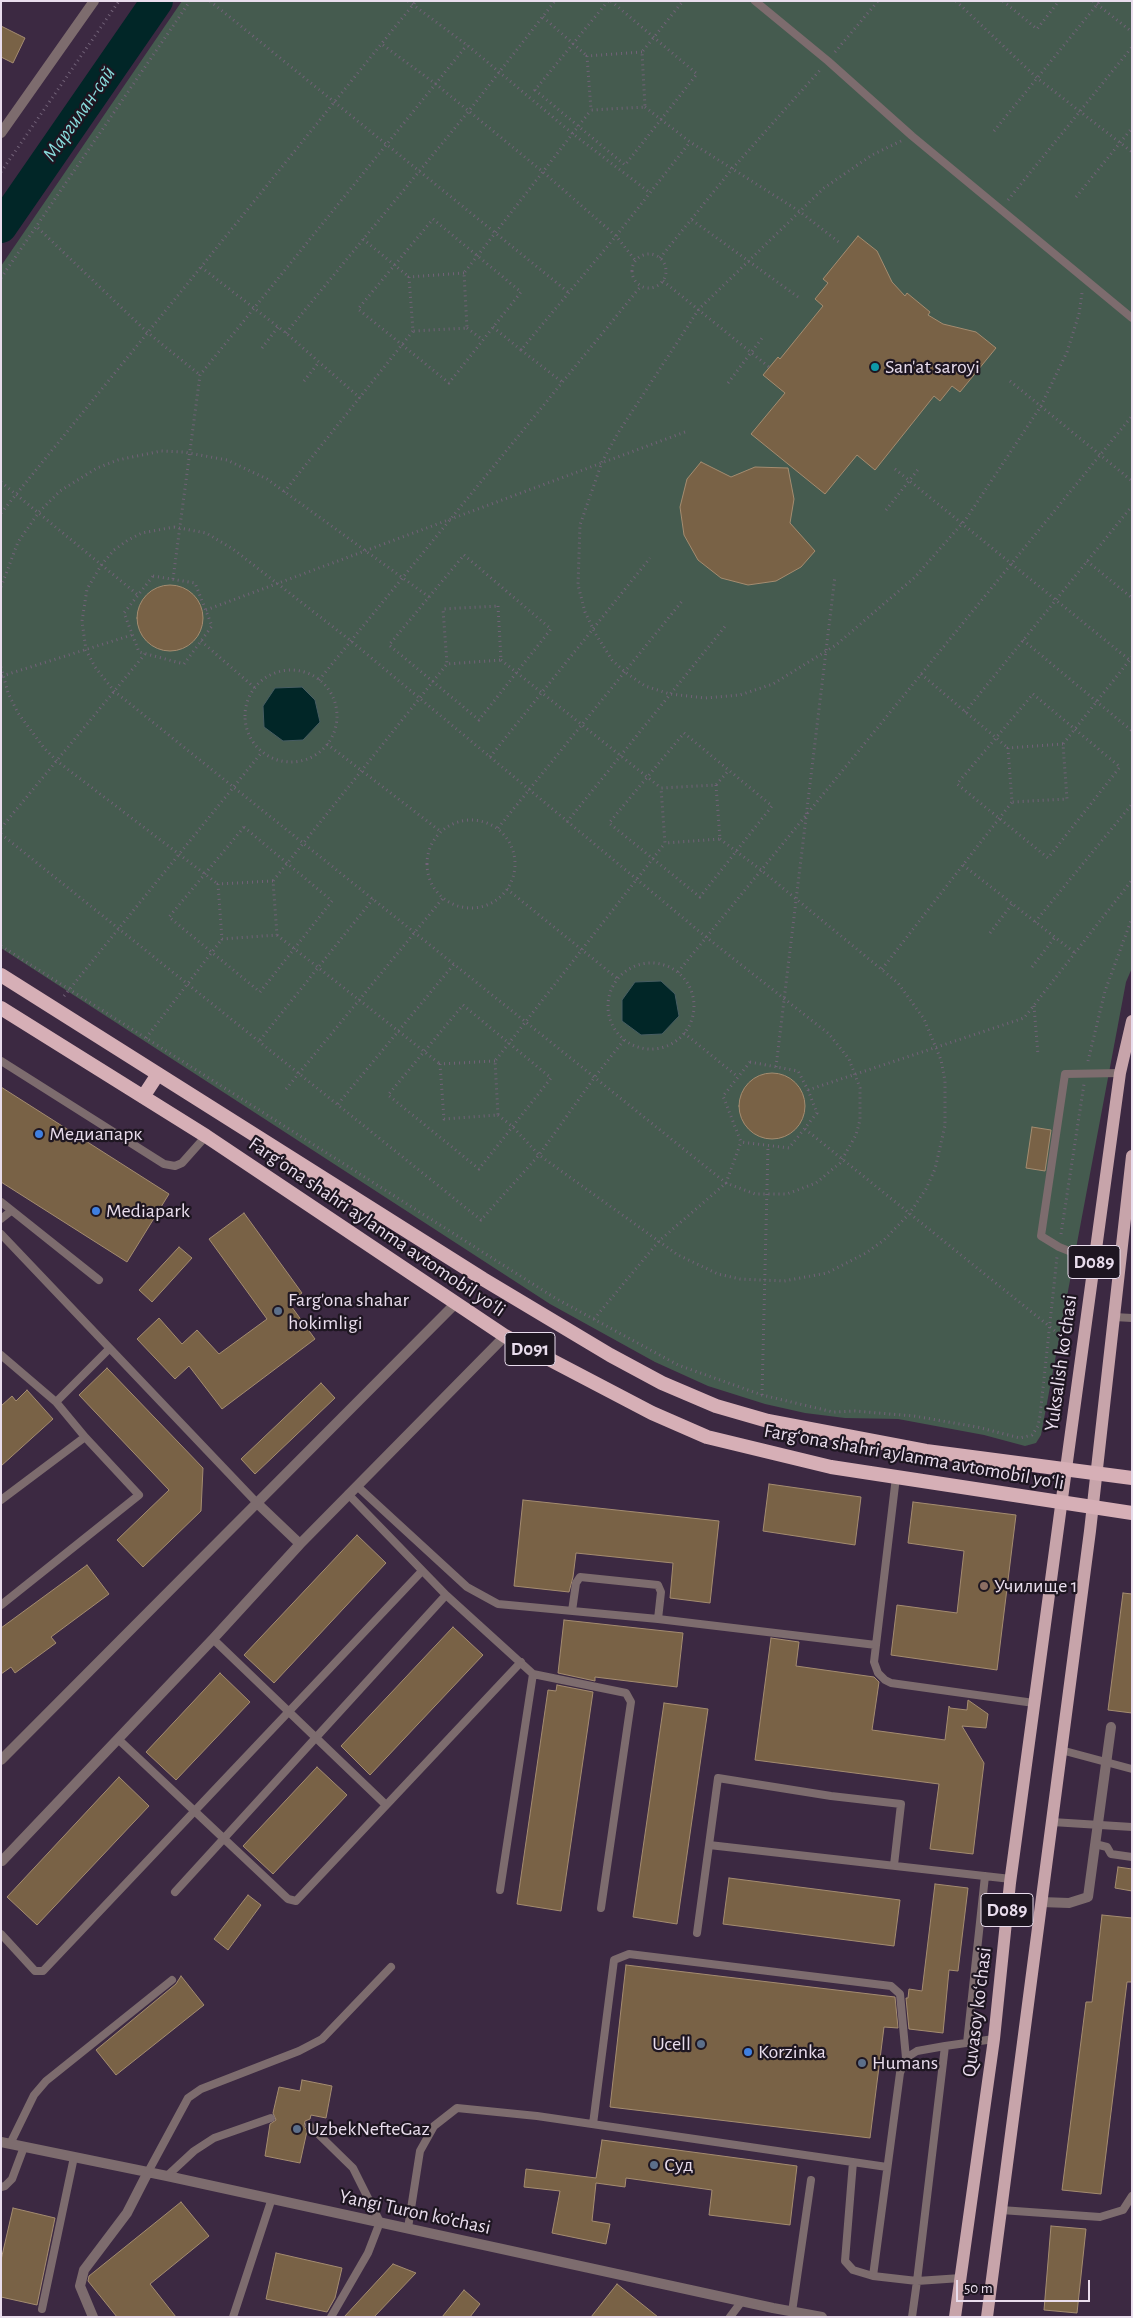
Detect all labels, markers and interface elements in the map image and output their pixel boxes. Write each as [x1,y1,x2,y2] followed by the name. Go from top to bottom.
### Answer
[37,62,121,166] water label: Маргилан-сай
[885,355,980,379] place label: San'at saroyi
[869,361,881,373] marker: San'at saroyi
[49,1122,142,1146] place label: Медиапарк
[33,1128,45,1140] marker: Медиапарк
[244,1132,510,1322] street label: Fargʻona shahri aylanma avtomobil yoʻli
[106,1199,190,1223] place label: Mediapark
[90,1205,102,1217] marker: Mediapark
[1068,1246,1120,1278] road number: D089
[288,1288,409,1335] place label: Farg'ona shahar hokimligi
[1040,1293,1082,1433] street label: Yuksalish koʻchasi
[272,1305,284,1317] marker: Farg'ona shahar hokimligi
[505,1332,555,1366] road number: D091
[762,1419,1066,1495] street label: Fargʻona shahri aylanma avtomobil yoʻli
[994,1574,1078,1598] place label: Училище 1
[978,1580,990,1592] marker: Училище 1
[981,1894,1033,1926] road number: D089
[957,1946,997,2078] street label: Quvasoy koʻchasi
[652,2032,691,2056] place label: Ucell
[695,2038,707,2050] marker: Ucell
[758,2040,826,2064] place label: Korzinka
[742,2046,754,2058] marker: Korzinka
[872,2051,938,2075] place label: Humans
[856,2057,868,2069] marker: Humans
[307,2117,430,2141] place label: UzbekNefteGaz
[291,2123,303,2135] marker: UzbekNefteGaz
[664,2153,693,2177] place label: Суд
[648,2159,660,2171] marker: Суд
[337,2184,493,2240] street label: Yangi Turon ko'chasi
[958,2270,1092,2302] scale bar
[964,2281,993,2296] text: 50 m

